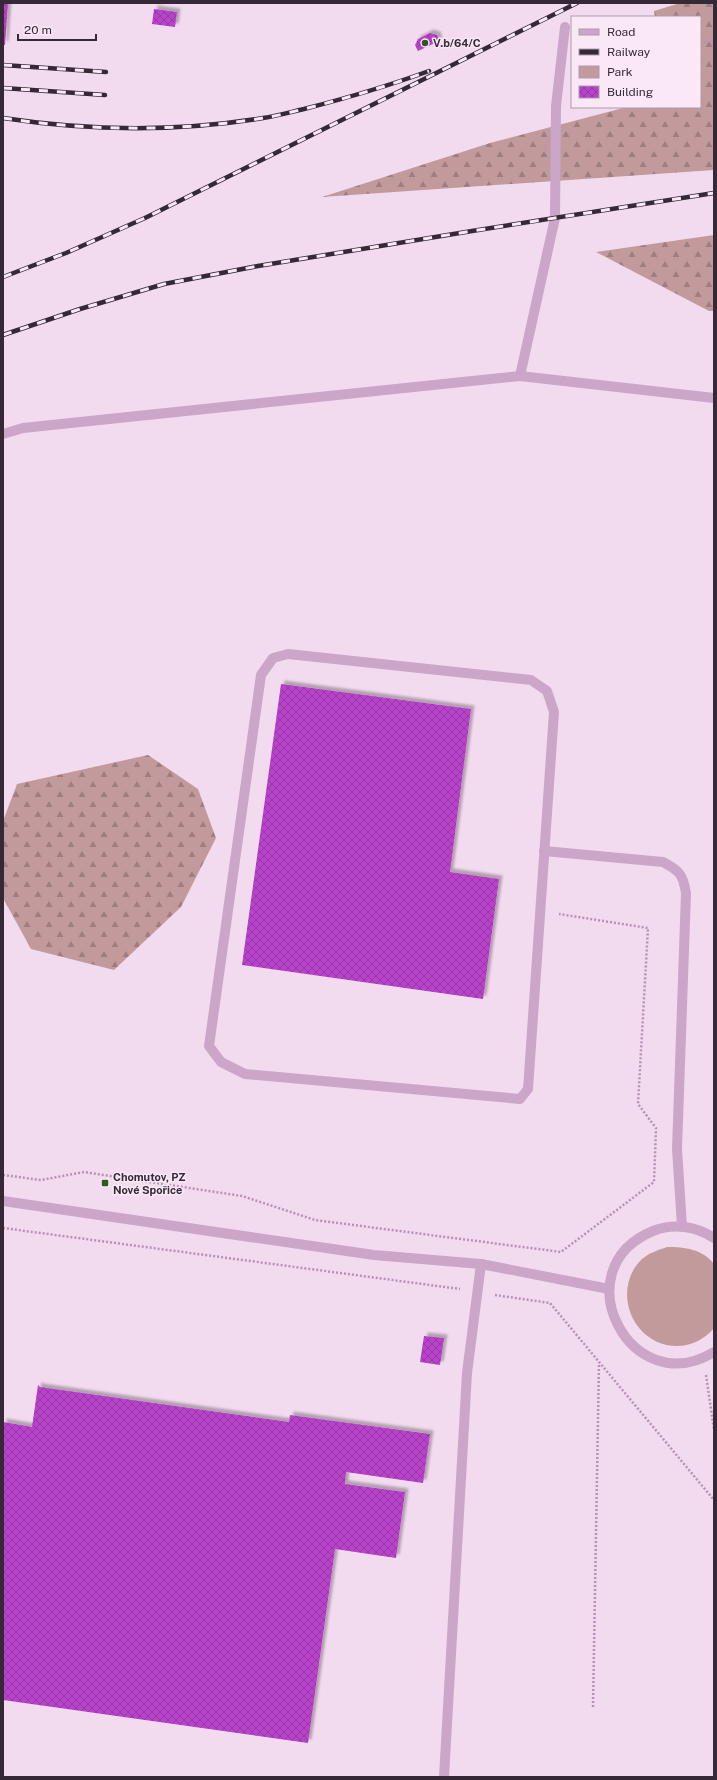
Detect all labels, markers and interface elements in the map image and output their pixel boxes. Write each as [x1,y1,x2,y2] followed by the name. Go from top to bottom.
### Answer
[18,16,96,42] scale bar
[571,16,701,108] legend
[24,23,52,37] text: 20 m
[607,25,635,39] text: Road
[433,37,481,49] place label: V.b/64/C
[420,38,430,48] marker: V.b/64/C
[607,45,651,59] text: Railway
[607,65,633,79] text: Park
[607,85,653,99] text: Building
[113,1171,186,1196] place label: Chomutov, PZ Nové Spořice
[100,1178,110,1188] marker: Chomutov, PZ Nové Spořice

